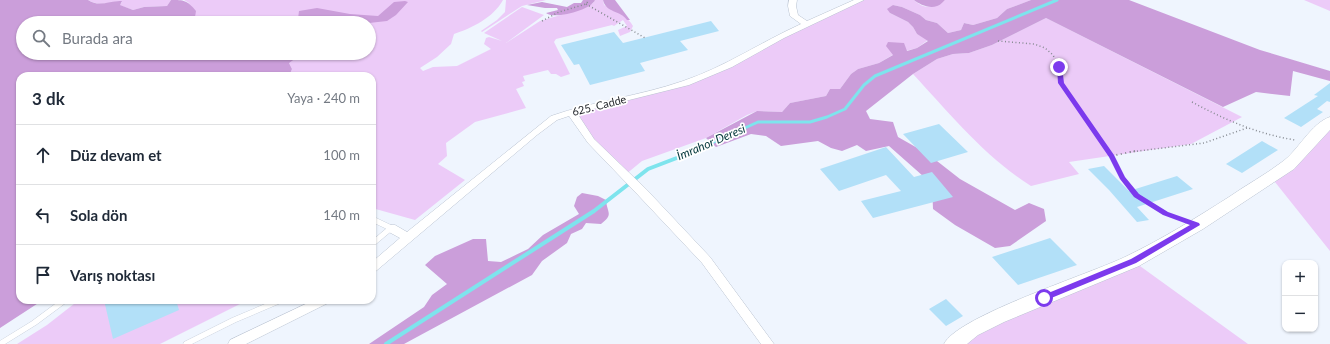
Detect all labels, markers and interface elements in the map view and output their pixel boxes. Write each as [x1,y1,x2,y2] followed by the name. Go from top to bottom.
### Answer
[16,16,376,60] search box
[30,27,52,49] icon: search
[62,29,133,47] text: Burada ara
[1050,58,1068,76] route end
[32,88,65,109] text: 3 dk
[287,90,360,106] text: Yaya · 240 m
[571,92,628,118] street label: 625. Cadde
[674,121,748,163] water label: İmrahor Deresi
[32,144,54,166] icon: ahead
[70,146,162,164] text: Düz devam et
[323,147,360,163] text: 100 m
[32,204,54,226] icon: left
[70,206,127,224] text: Sola dön
[323,207,360,223] text: 140 m
[1282,260,1318,332] map controls
[1282,260,1318,296] button: +
[32,264,54,286] icon: arrive
[70,266,155,284] text: Varış noktası
[1035,289,1053,307] route start
[1282,296,1318,332] button: −

